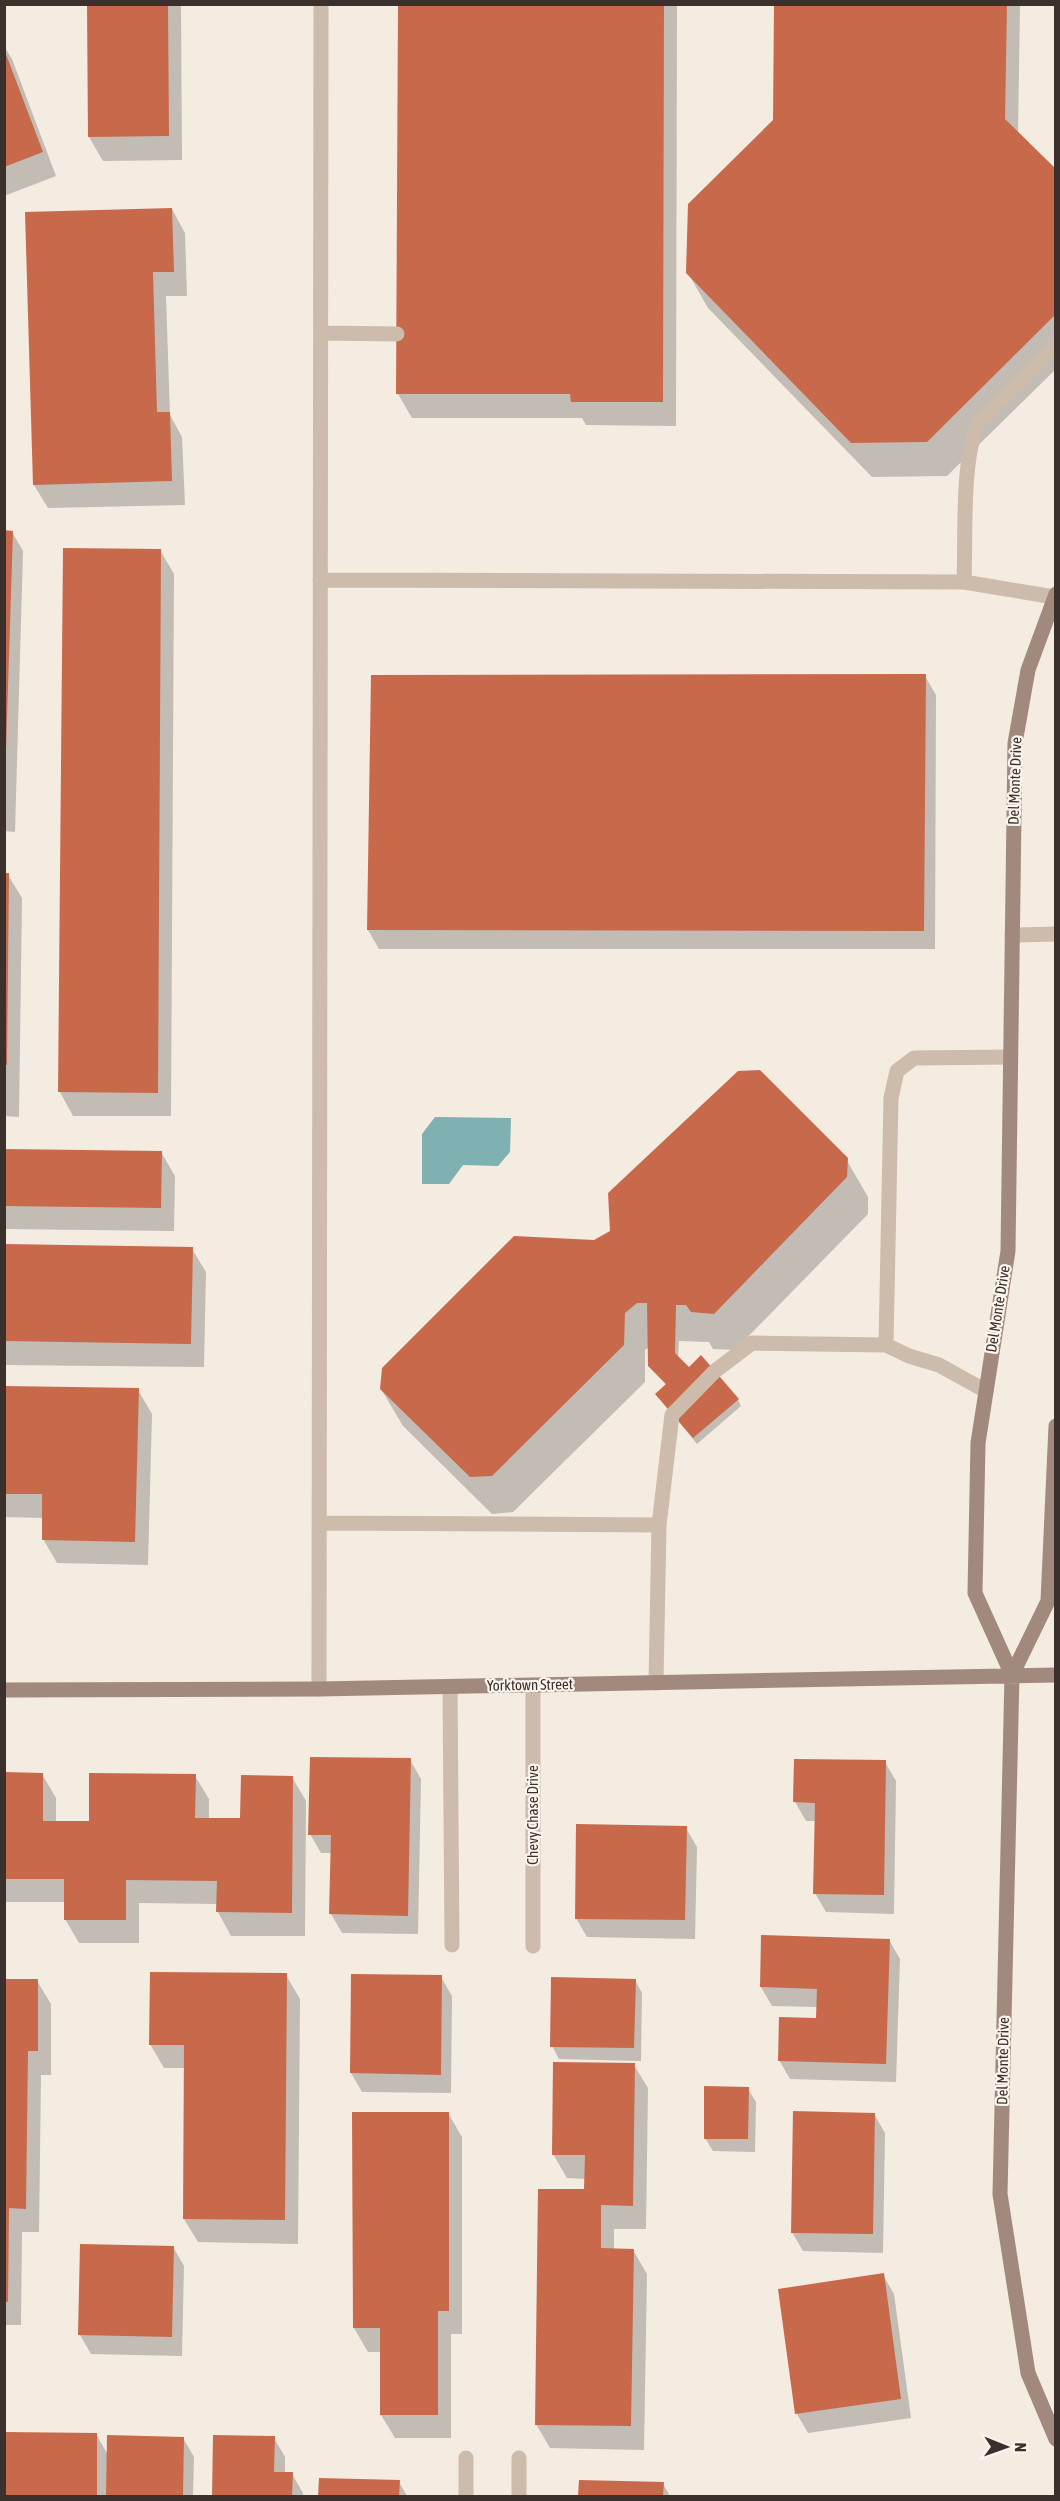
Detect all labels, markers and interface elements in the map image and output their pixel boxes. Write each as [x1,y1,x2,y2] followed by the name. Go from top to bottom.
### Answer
[1004,737,1025,825] street label: Del Monte Drive
[982,1264,1013,1354] street label: Del Monte Drive
[487,1675,573,1694] street label: Yorktown Street
[524,1765,541,1865] street label: Chevy Chase Drive
[993,2017,1012,2105] street label: Del Monte Drive
[976,2417,1036,2477] north arrow
[1012,2442,1030,2452] text: N

